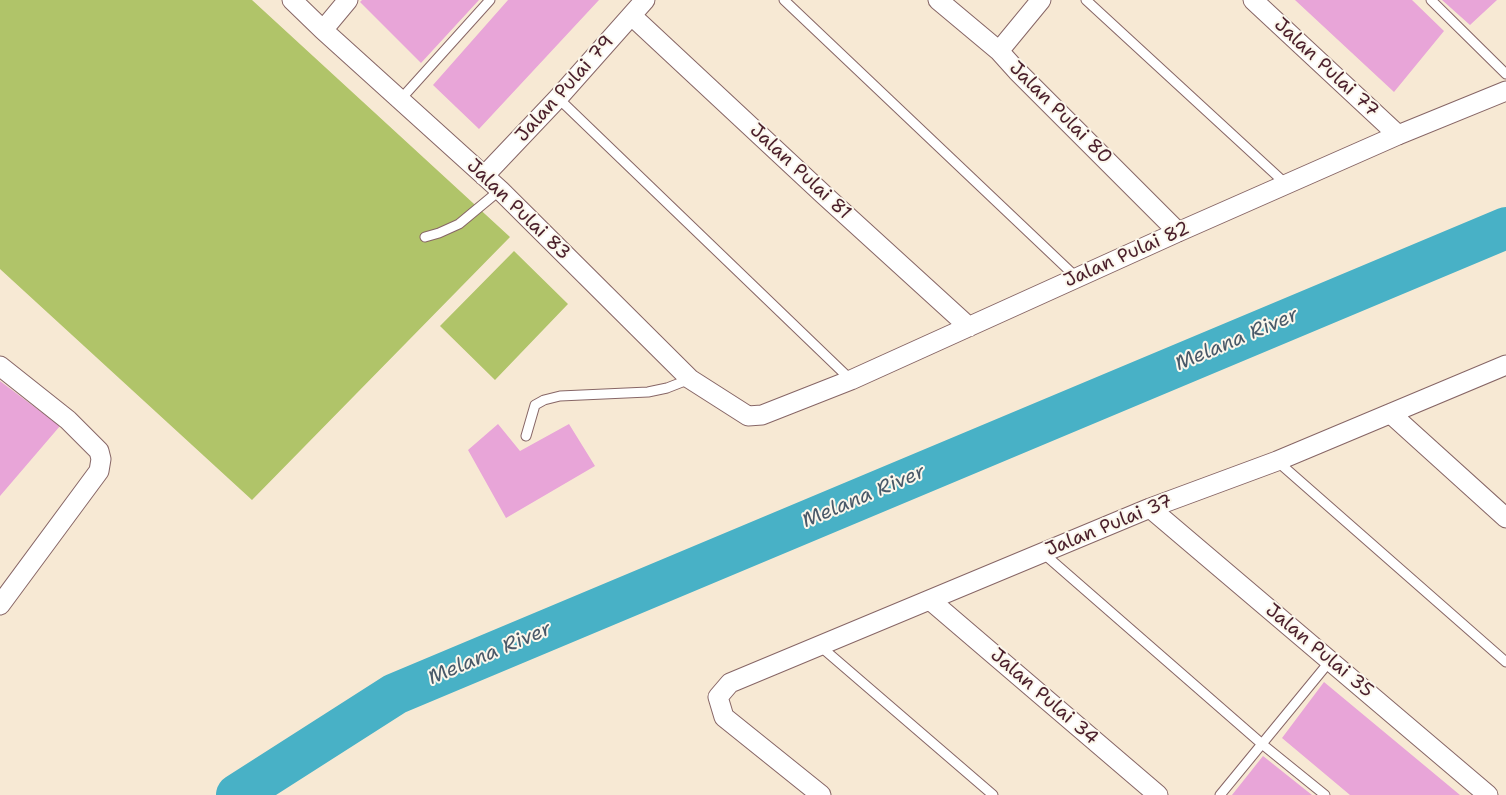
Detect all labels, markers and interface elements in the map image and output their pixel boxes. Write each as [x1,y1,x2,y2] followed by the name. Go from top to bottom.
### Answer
[1269,14,1383,122] street label: Jalan Pulai 77
[511,31,619,147] street label: Jalan Pulai 79
[1004,57,1116,169] street label: Jalan Pulai 80
[745,119,855,225] street label: Jalan Pulai 81
[461,155,575,265] street label: Jalan Pulai 83
[1061,217,1193,293] street label: Jalan Pulai 82
[1172,303,1302,377] water label: Melana River
[799,460,929,534] water label: Melana River
[1042,490,1176,562] street label: Jalan Pulai 37
[1260,599,1378,703] street label: Jalan Pulai 35
[425,617,555,691] water label: Melana River
[985,644,1103,750] street label: Jalan Pulai 34

